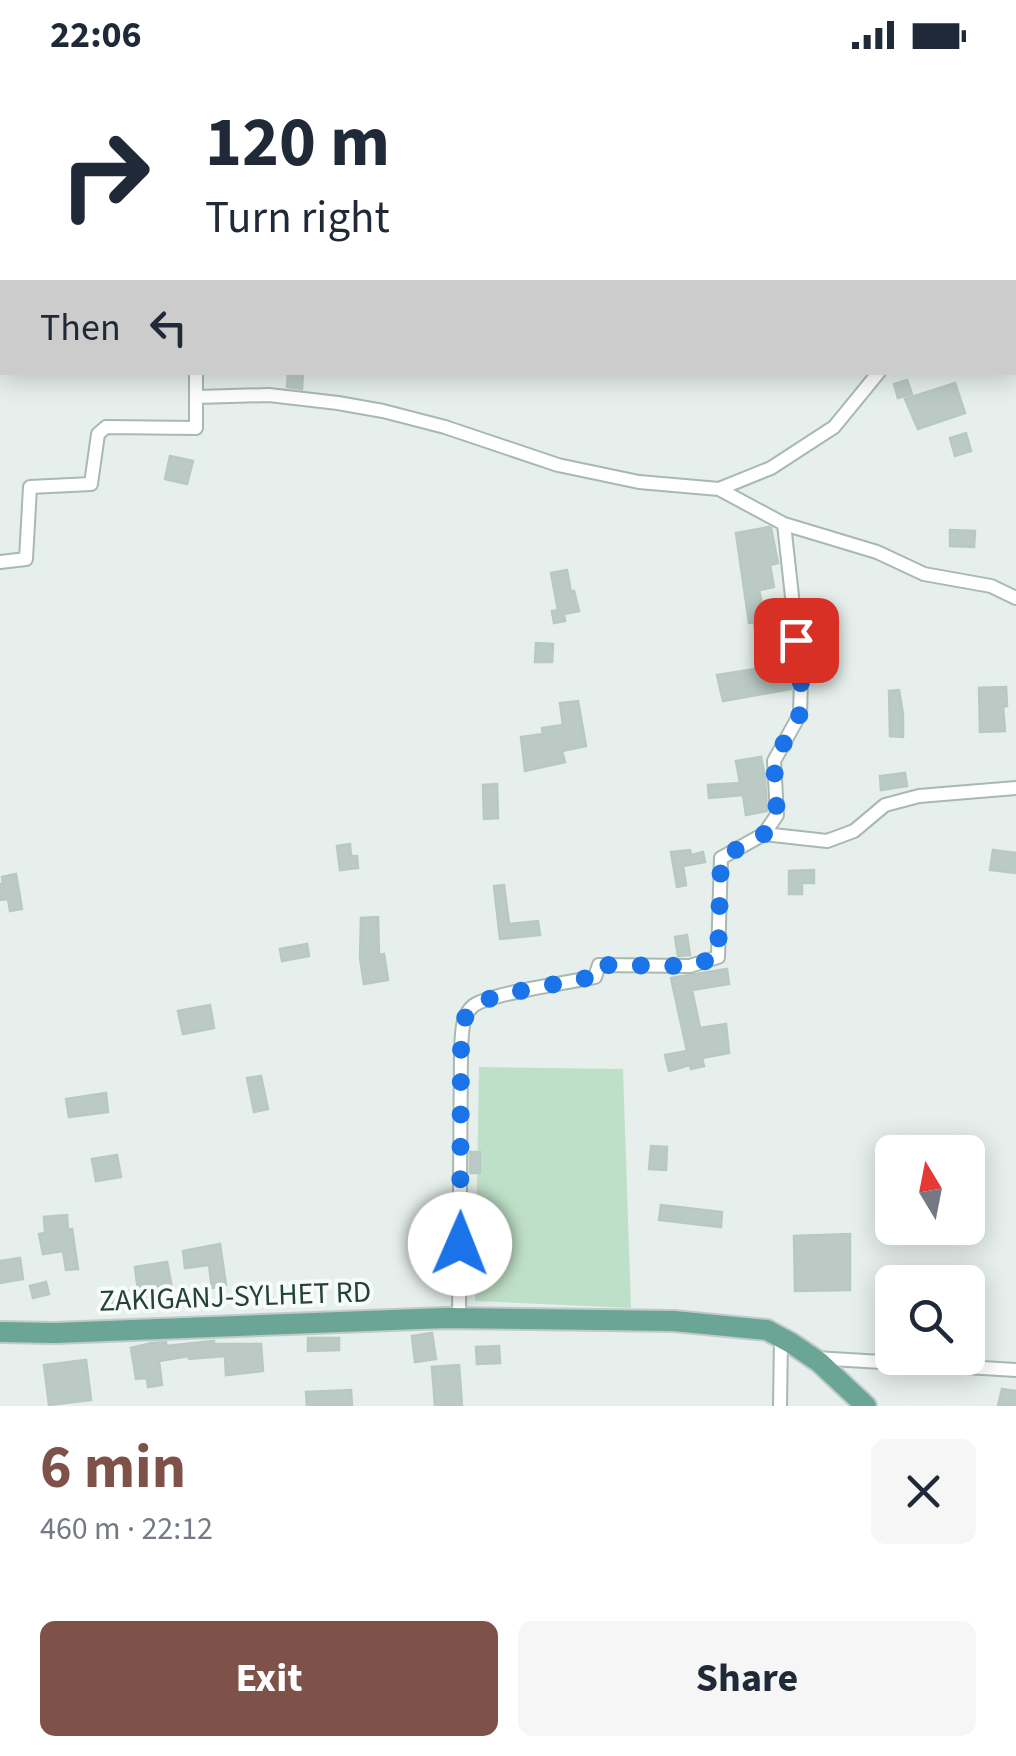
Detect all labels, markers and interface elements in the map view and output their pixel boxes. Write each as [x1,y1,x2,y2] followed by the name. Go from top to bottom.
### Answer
[50,8,142,62] text: 22:06
[205,93,390,193] text: 120 m
[40,110,170,240] icon: right
[205,186,390,250] text: Turn right
[141,300,196,355] icon: left
[40,301,121,355] text: Then
[754,598,839,683] pin
[769,613,824,668] icon: arrive
[875,1135,985,1245] north arrow
[875,1135,985,1375] map controls
[408,1192,512,1296] position arrow
[875,1265,985,1375] button: search
[98,1270,372,1323] street label: ZAKIGANJ-SYLHET RD
[40,1426,186,1511] text: 6 min
[871,1439,976,1544] button: close
[40,1506,213,1552] text: 460 m · 22:12
[40,1621,498,1736] button: Exit
[518,1621,976,1736] button: Share

